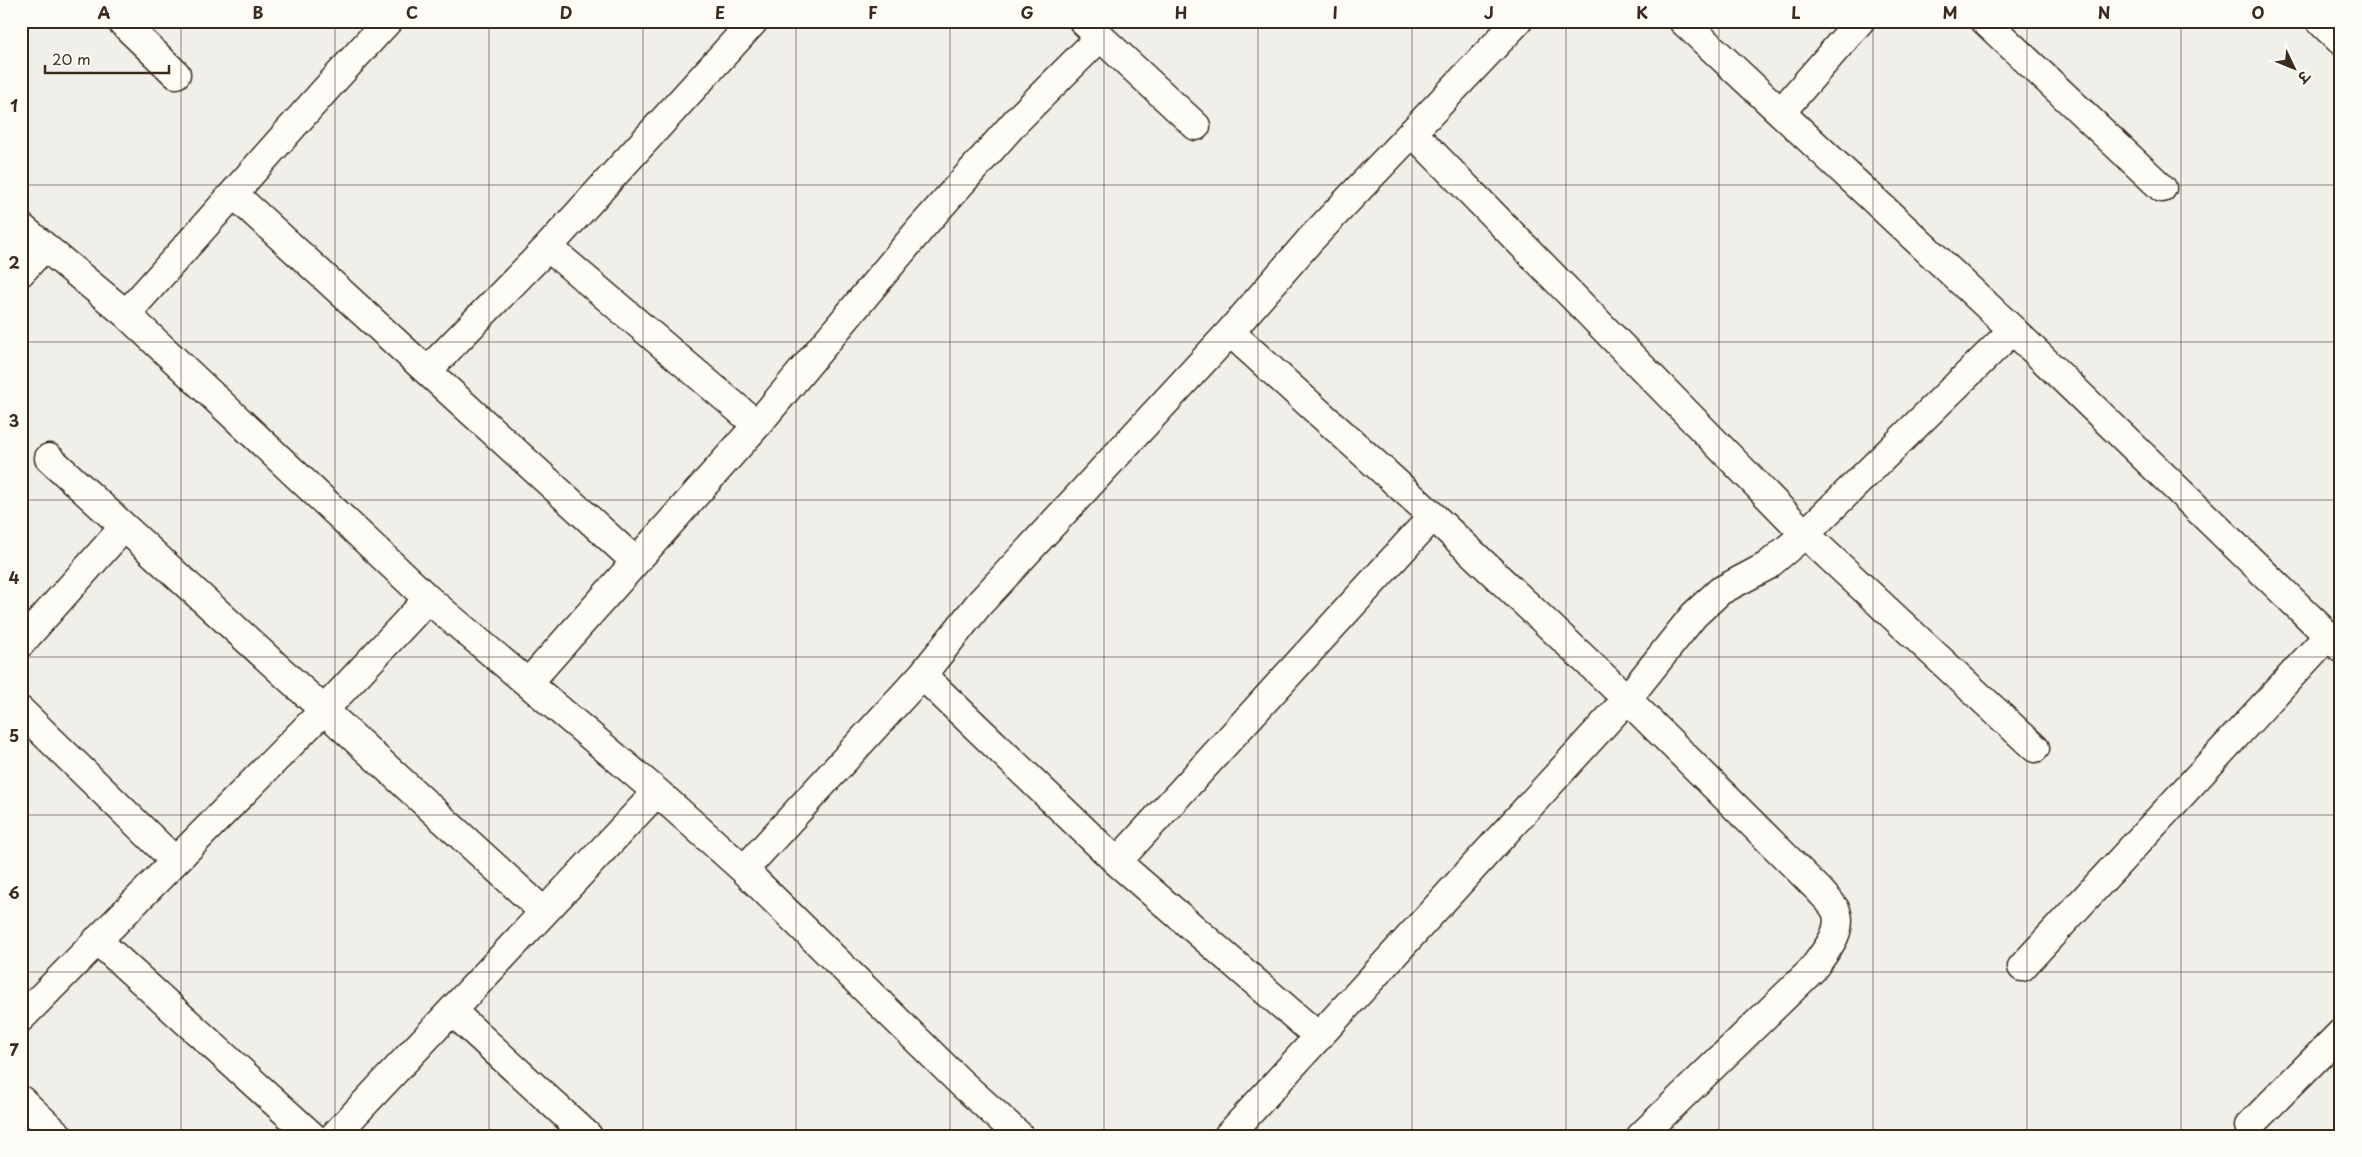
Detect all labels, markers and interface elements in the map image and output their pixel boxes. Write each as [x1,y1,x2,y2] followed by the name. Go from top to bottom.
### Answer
[98,0,111,24] text: A
[253,0,264,24] text: B
[406,0,418,24] text: C
[560,0,572,24] text: D
[715,0,725,24] text: E
[868,0,878,24] text: F
[1020,0,1034,24] text: G
[1175,0,1187,24] text: H
[1332,0,1338,24] text: I
[1484,0,1494,24] text: J
[1636,0,1648,24] text: K
[1791,0,1801,24] text: L
[1942,0,1958,24] text: M
[2098,0,2110,24] text: N
[2252,0,2265,24] text: O
[45,42,169,74] scale bar
[2270,42,2320,92] north arrow
[52,47,91,70] text: 20 m
[2292,65,2316,89] text: उ
[10,93,18,117] text: 1
[8,250,20,274] text: 2
[9,408,19,432] text: 3
[9,565,20,589] text: 4
[9,723,19,747] text: 5
[8,880,20,904] text: 6
[9,1037,19,1061] text: 7

